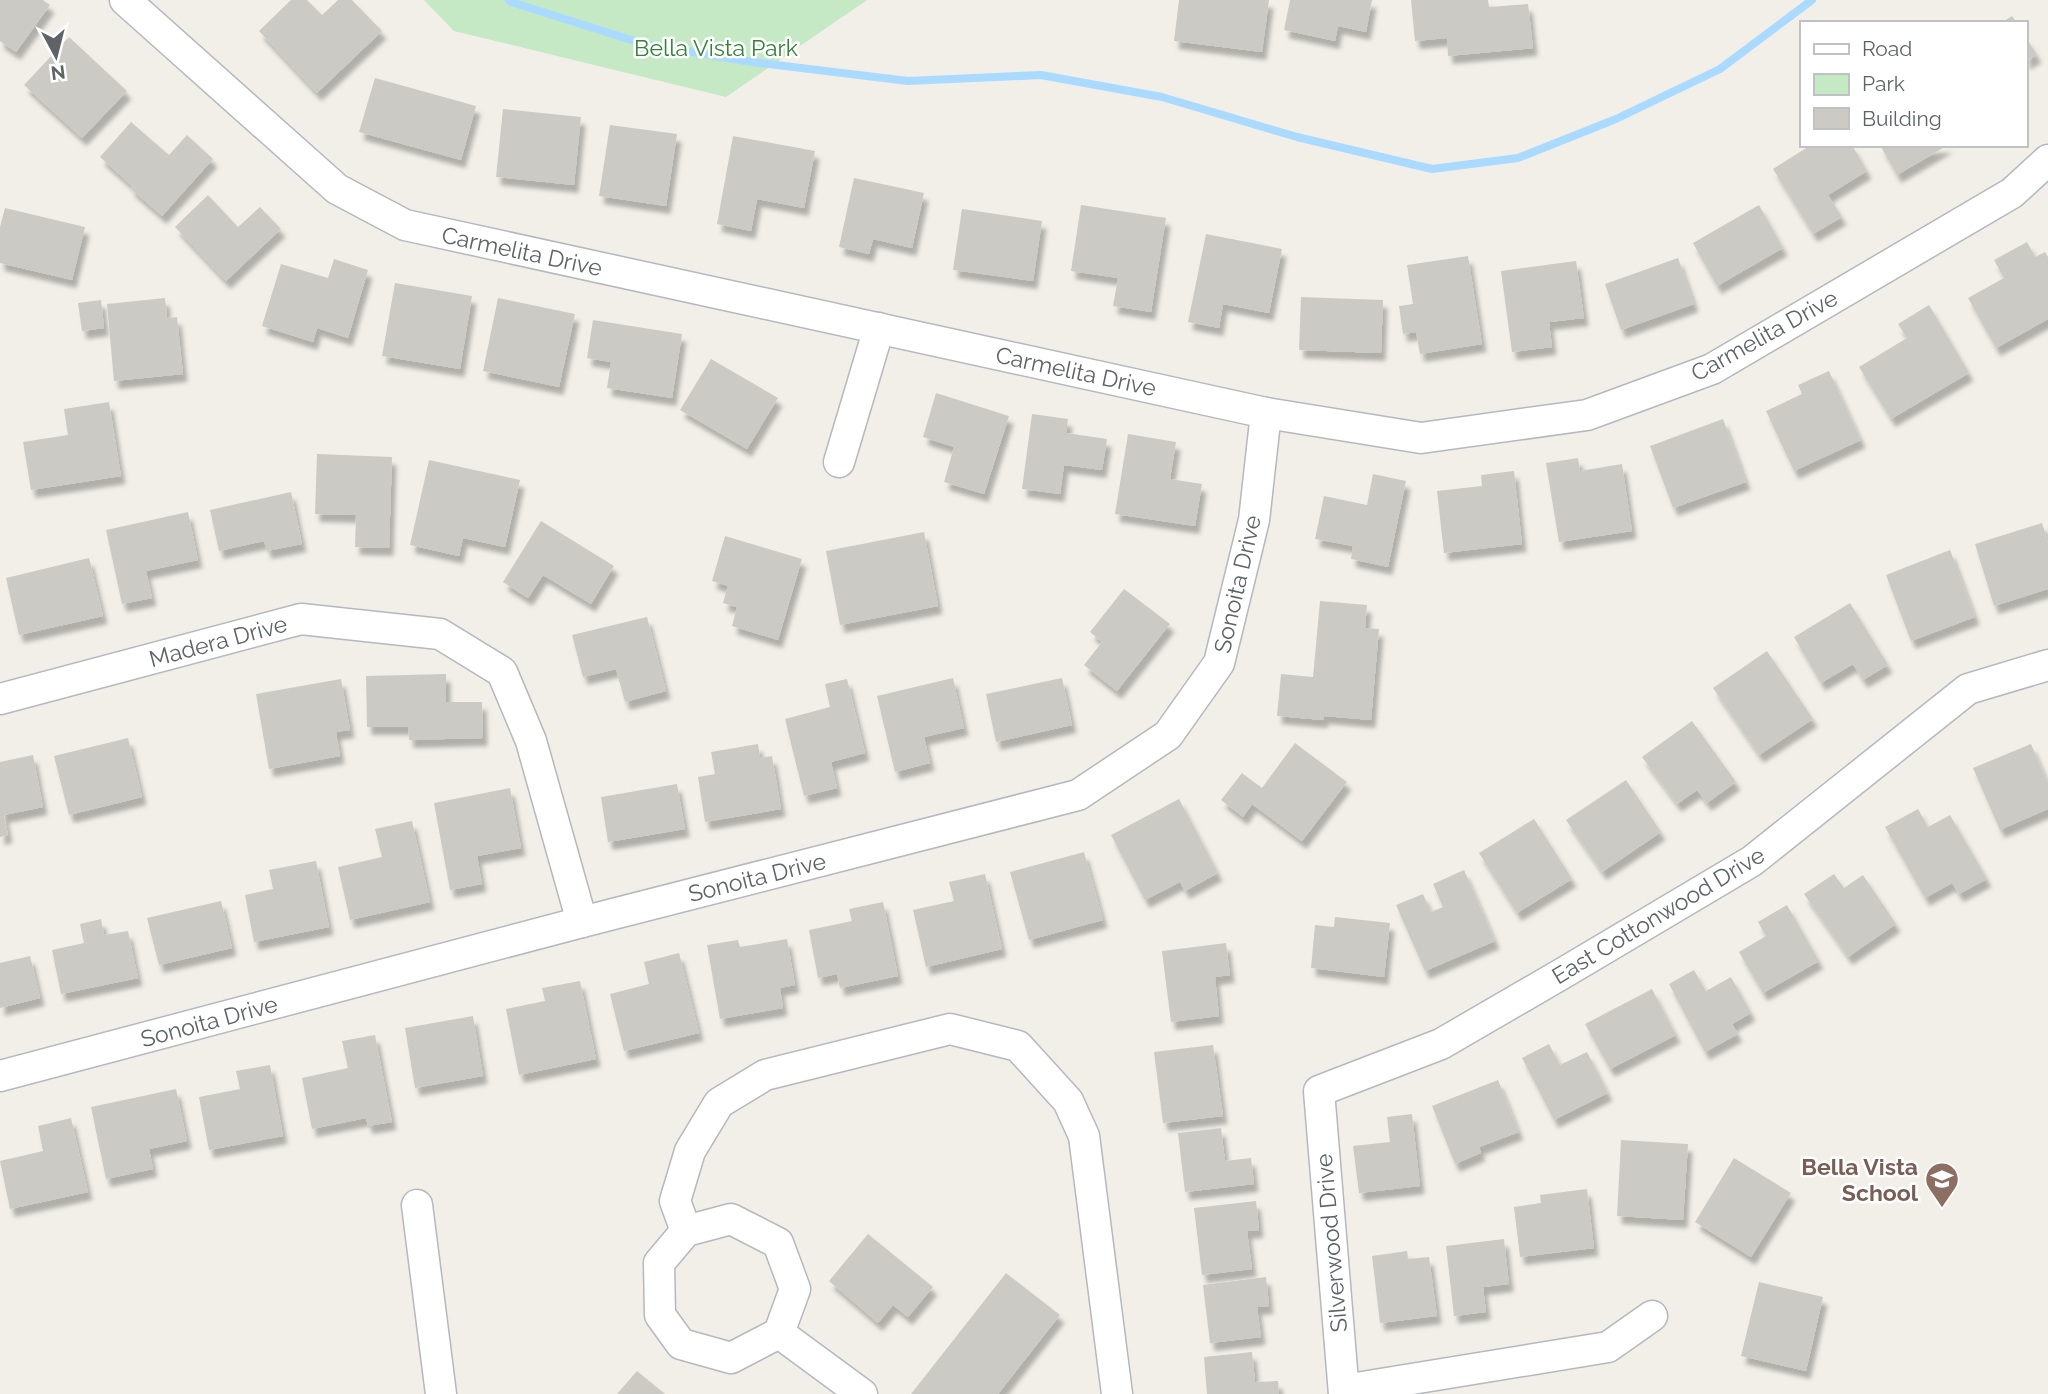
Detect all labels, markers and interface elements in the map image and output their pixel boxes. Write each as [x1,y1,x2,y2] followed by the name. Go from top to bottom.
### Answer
[21,21,91,91] north arrow
[1800,21,2027,147] legend
[634,34,798,61] park label: Bella Vista Park
[1862,36,1912,61] text: Road
[50,61,67,85] text: N
[1862,71,1905,96] text: Park
[1862,106,1942,131] text: Building
[439,221,605,281] street label: Carmelita Drive
[1686,284,1842,386] street label: Carmelita Drive
[993,341,1159,401] street label: Carmelita Drive
[1208,512,1266,656] street label: Sonoita Drive
[146,610,290,672] street label: Madera Drive
[1547,841,1769,989] street label: East Cottonwood Drive
[685,847,829,907] street label: Sonoita Drive
[138,990,280,1052] street label: Sonoita Drive
[1310,1153,1352,1333] street label: Silverwood Drive
[1801,1153,1919,1206] place label: Bella Vista School
[1923,1160,1961,1209] school or university icon: Bella Vista School

